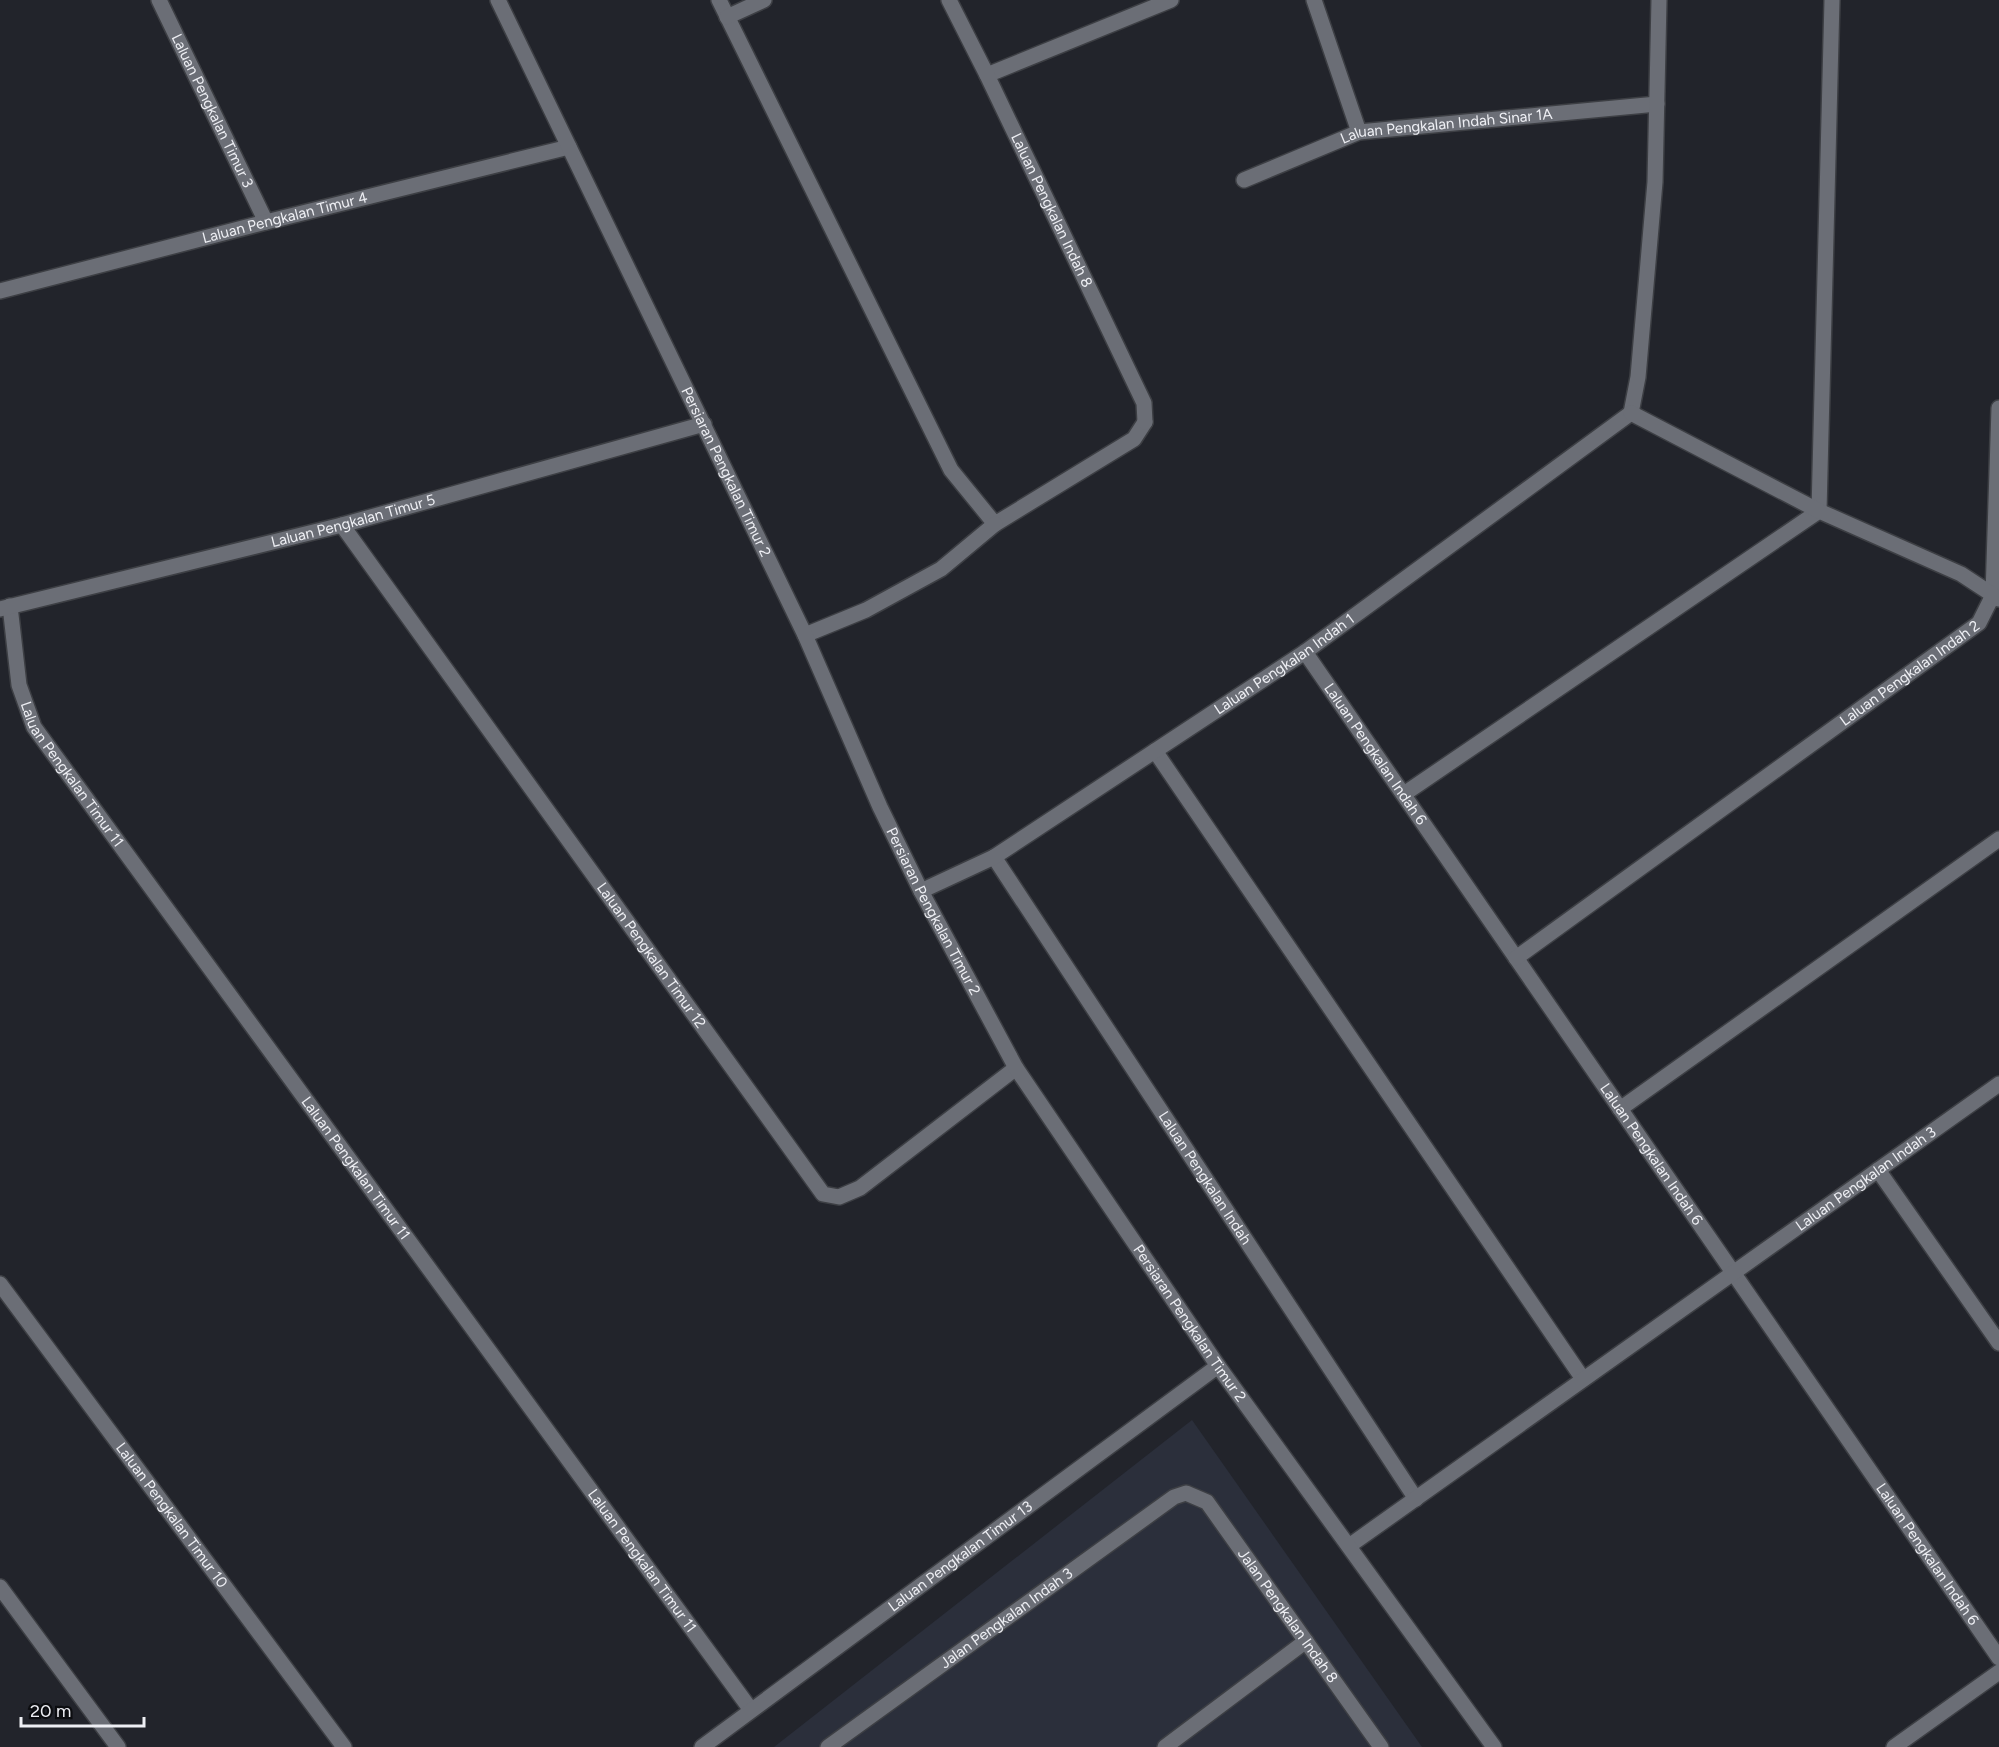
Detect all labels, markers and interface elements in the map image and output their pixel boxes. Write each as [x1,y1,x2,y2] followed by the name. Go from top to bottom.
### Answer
[168,31,257,191] street label: Laluan Pengkalan Timur 3
[1338,105,1553,148] street label: Laluan Pengkalan Indah Sinar 1A
[1007,130,1096,290] street label: Laluan Pengkalan Indah 8
[200,188,369,247] street label: Laluan Pengkalan Timur 4
[677,384,775,560] street label: Persiaran Pengkalan Timur 2
[269,490,437,551] street label: Laluan Pengkalan Timur 5
[1211,610,1358,718] street label: Laluan Pengkalan Indah 1
[1836,617,1983,730] street label: Laluan Pengkalan Indah 2
[1320,680,1431,829] street label: Laluan Pengkalan Indah 6
[17,699,127,850] street label: Laluan Pengkalan Timur 11
[882,824,984,998] street label: Persiaran Pengkalan Timur 2
[593,879,710,1032] street label: Laluan Pengkalan Timur 12
[1596,1080,1707,1229] street label: Laluan Pengkalan Indah 6
[298,1093,414,1243] street label: Laluan Pengkalan Timur 11
[1155,1108,1255,1248] street label: Laluan Pengkalan Indah
[1792,1123,1939,1235] street label: Laluan Pengkalan Indah 3
[1129,1241,1250,1405] street label: Persiaran Pengkalan Timur 2
[112,1439,232,1591] street label: Laluan Pengkalan Timur 10
[1872,1480,1983,1629] street label: Laluan Pengkalan Indah 6
[584,1486,700,1636] street label: Laluan Pengkalan Timur 11
[885,1497,1036,1615] street label: Laluan Pengkalan Timur 13
[1234,1545,1342,1686] street label: Jalan Pengkalan Indah 8
[936,1564,1076,1672] street label: Jalan Pengkalan Indah 3
[21,1690,144,1728] scale bar
[30,1700,71,1722] text: 20 m

